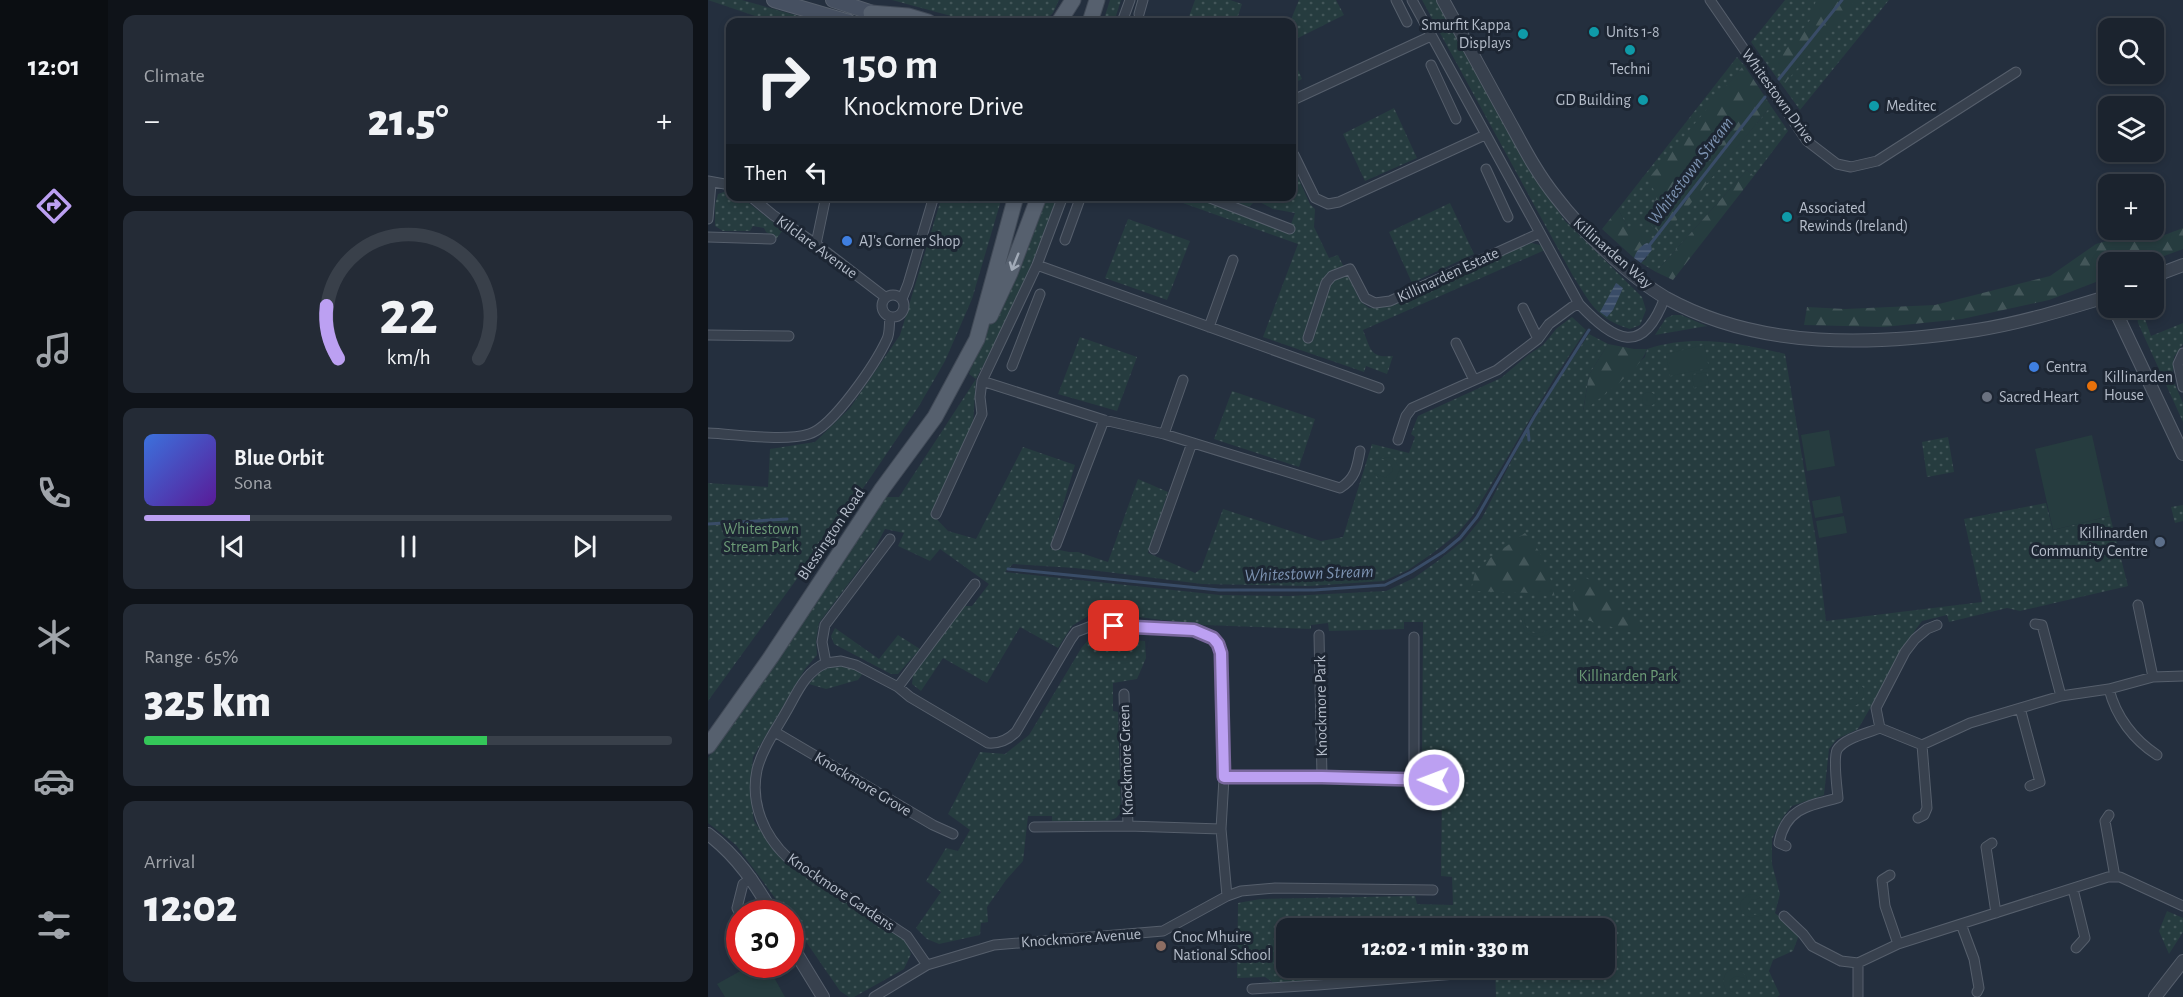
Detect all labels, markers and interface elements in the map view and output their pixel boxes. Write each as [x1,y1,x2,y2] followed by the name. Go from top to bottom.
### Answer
[1421,17,1511,52] place label: Smurfit Kappa Displays
[2098,18,2164,318] map controls
[2098,18,2164,84] button: search
[1606,24,1660,40] place label: Units 1-8
[1587,25,1601,39] marker: Units 1-8
[1516,27,1530,41] marker: Smurfit Kappa Displays
[744,42,822,120] icon: right
[1623,43,1637,57] marker: Techni
[843,44,938,86] text: 150 m
[1739,46,1817,146] street label: Whitestown Drive
[28,53,80,80] text: 12:01
[1610,61,1650,77] place label: Techni
[144,66,205,86] text: Climate
[1556,92,1631,108] place label: GD Building
[843,93,1024,120] text: Knockmore Drive
[1636,93,1650,107] marker: GD Building
[2098,96,2164,162] button: layers
[1886,98,1936,114] place label: Meditec
[367,99,449,144] text: 21.5°
[1867,99,1881,113] marker: Meditec
[144,105,160,138] text: −
[656,105,672,138] text: +
[1645,114,1737,228] water label: Whitestown Stream
[800,156,833,189] icon: left
[744,162,788,184] text: Then
[2098,174,2164,240] button: +
[33,185,75,227] icon: directions
[1799,200,1908,234] place label: Associated Rewinds (Ireland)
[1780,210,1794,224] marker: Associated Rewinds (Ireland)
[774,212,860,282] street label: Kilclare Avenue
[1570,214,1656,292] street label: Killinarden Way
[859,233,960,249] place label: AJ's Corner Shop
[840,234,854,248] marker: AJ's Corner Shop
[1395,245,1501,305] street label: Killinarden Estate
[2098,252,2164,318] button: −
[1009,253,1020,271] one-way arrow
[379,283,437,345] text: 22
[33,329,75,371] icon: music
[386,348,430,369] text: km/h
[2046,359,2087,375] place label: Centra
[2027,360,2041,374] marker: Centra
[2104,369,2173,403] place label: Killinarden House
[2085,379,2099,393] marker: Killinarden House
[1999,389,2079,405] place label: Sacred Heart
[1980,390,1994,404] marker: Sacred Heart
[234,447,324,469] text: Blue Orbit
[33,472,75,514] icon: phone
[234,473,272,493] text: Sona
[794,485,868,583] street label: Blessington Road
[723,521,799,555] park label: Whitestown Stream Park
[2031,525,2148,560] place label: Killinarden Community Centre
[216,530,249,563] icon: previous
[392,530,425,563] icon: pause
[568,530,601,563] icon: next
[2153,535,2167,549] marker: Killinarden Community Centre
[1244,563,1374,585] water label: Whitestown Stream
[1088,600,1139,651] pin
[1097,609,1130,642] icon: arrive
[33,616,75,658] icon: climate
[144,647,238,667] text: Range · 65%
[1312,654,1330,757] street label: Knockmore Park
[1578,668,1678,684] park label: Killinarden Park
[144,680,271,725] text: 325 km
[1116,704,1136,816] street label: Knockmore Green
[1402,748,1466,812] position arrow
[812,749,914,819] street label: Knockmore Grove
[33,760,75,802] icon: car
[785,850,898,934] street label: Knockmore Gardens
[144,852,195,872] text: Arrival
[144,885,237,930] text: 12:02
[726,900,804,978] speed limit sign: 30
[33,904,75,946] icon: filters
[1020,926,1142,950] street label: Knockmore Avenue
[1173,929,1271,963] place label: Cnoc Mhuire National School
[1362,937,1529,959] text: 12:02 · 1 min · 330 m
[1154,939,1168,953] marker: Cnoc Mhuire National School

